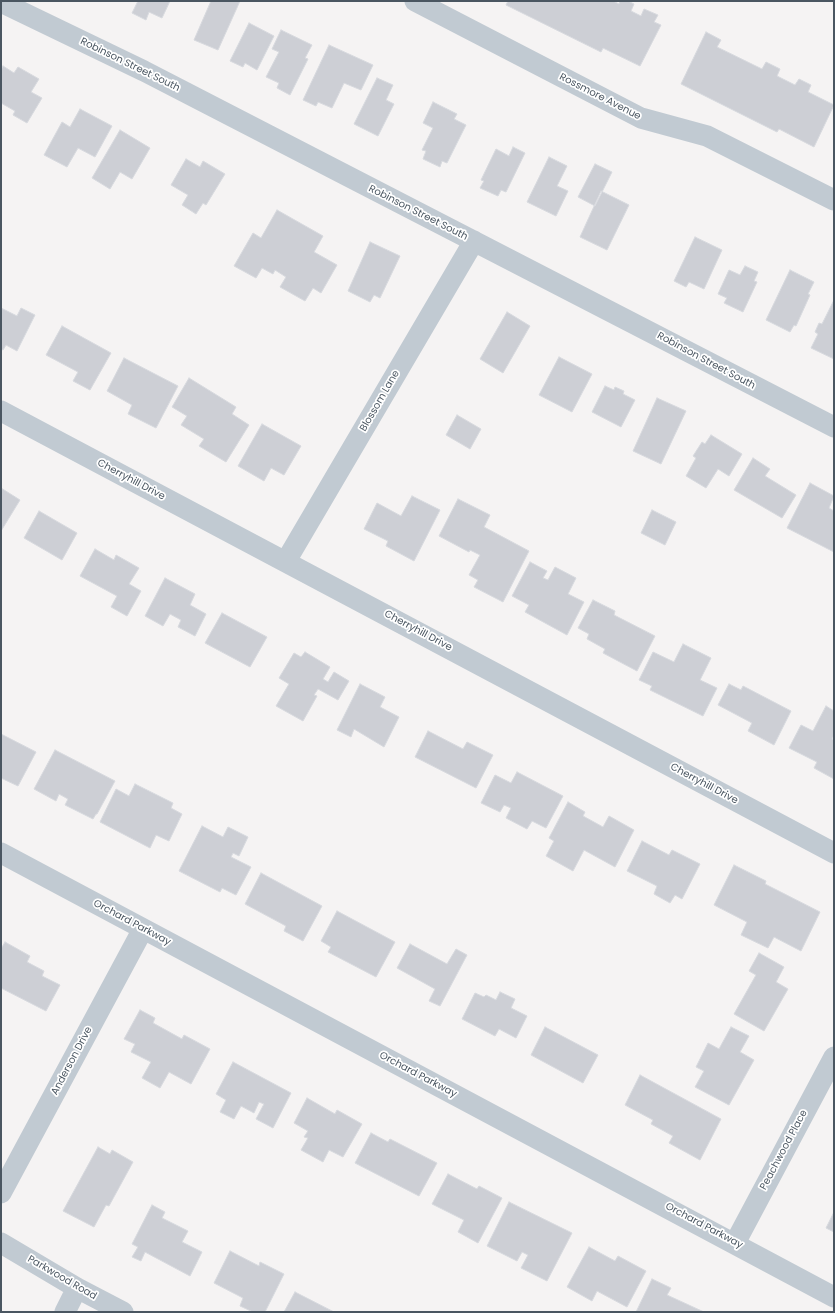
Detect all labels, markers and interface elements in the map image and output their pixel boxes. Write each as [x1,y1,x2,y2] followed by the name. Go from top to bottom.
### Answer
[78,36,182,94] street label: Robinson Street South
[557,71,643,123] street label: Rossmore Avenue
[367,183,469,243] street label: Robinson Street South
[655,330,757,392] street label: Robinson Street South
[358,368,402,434] street label: Blossom Lane
[95,457,167,503] street label: Cherryhill Drive
[382,608,454,654] street label: Cherryhill Drive
[668,761,740,807] street label: Cherryhill Drive
[91,898,173,948] street label: Orchard Parkway
[49,1025,95,1097] street label: Anderson Drive
[377,1050,459,1100] street label: Orchard Parkway
[758,1108,810,1192] street label: Peachwood Place
[663,1201,745,1251] street label: Orchard Parkway
[25,1253,99,1303] street label: Parkwood Road

